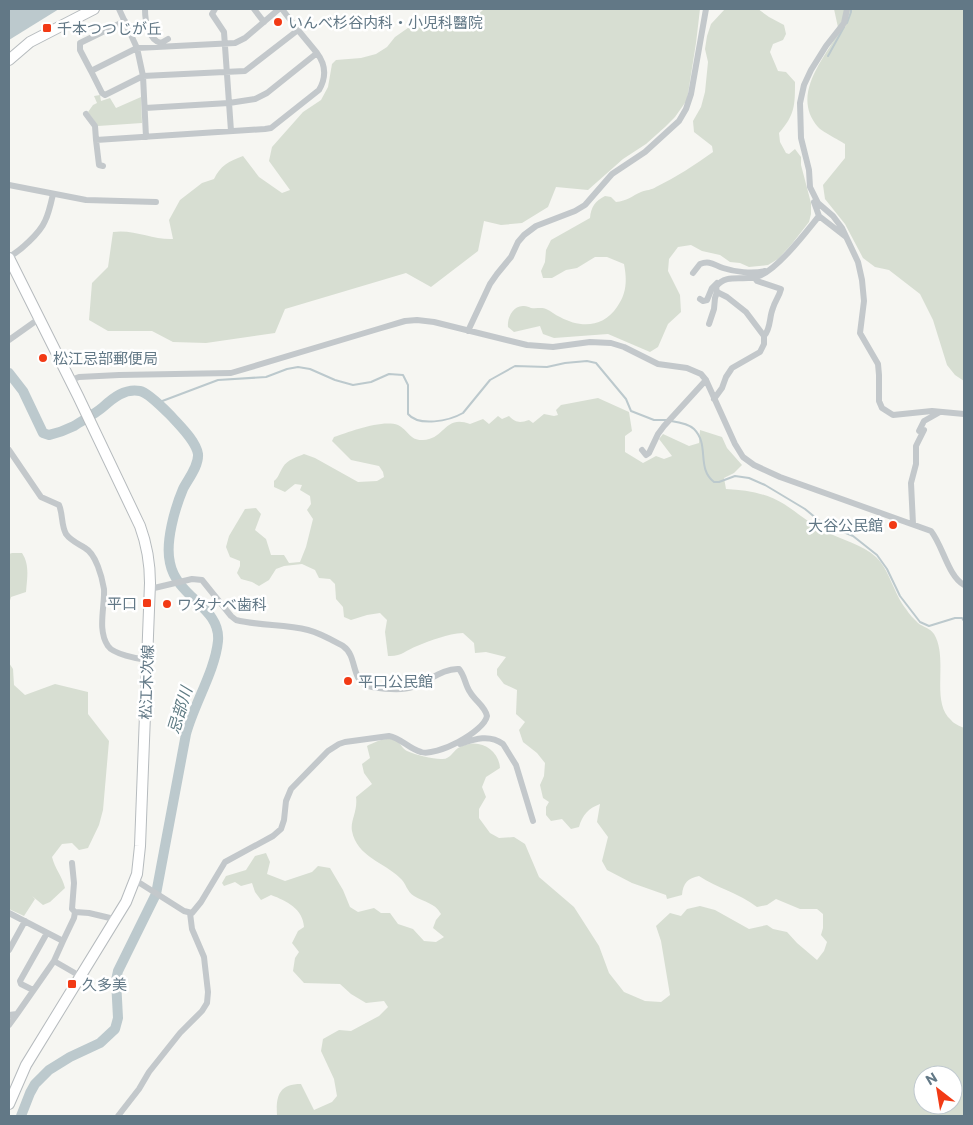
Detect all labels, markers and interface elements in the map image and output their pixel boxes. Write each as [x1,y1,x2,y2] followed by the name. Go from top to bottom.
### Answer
[288,13,483,31] place label: いんべ杉谷内科・小児科醫院
[272,16,284,28] marker: いんべ杉谷内科・小児科醫院
[57,19,162,37] place label: 千本つつじが丘
[41,22,53,34] marker: 千本つつじが丘
[53,349,158,367] place label: 松江忌部郵便局
[37,352,49,364] marker: 松江忌部郵便局
[808,516,883,534] place label: 大谷公民館
[887,519,899,531] marker: 大谷公民館
[107,594,137,612] place label: 平口
[177,595,267,613] place label: ワタナベ歯科
[141,597,153,609] marker: 平口
[161,598,173,610] marker: ワタナベ歯科
[136,644,156,720] street label: 松江木次線
[358,672,433,690] place label: 平口公民館
[342,675,354,687] marker: 平口公民館
[163,682,196,736] water label: 忌部川
[82,975,127,993] place label: 久多美
[66,978,78,990] marker: 久多美
[913,1065,963,1115] north arrow
[922,1068,940,1088] text: N

